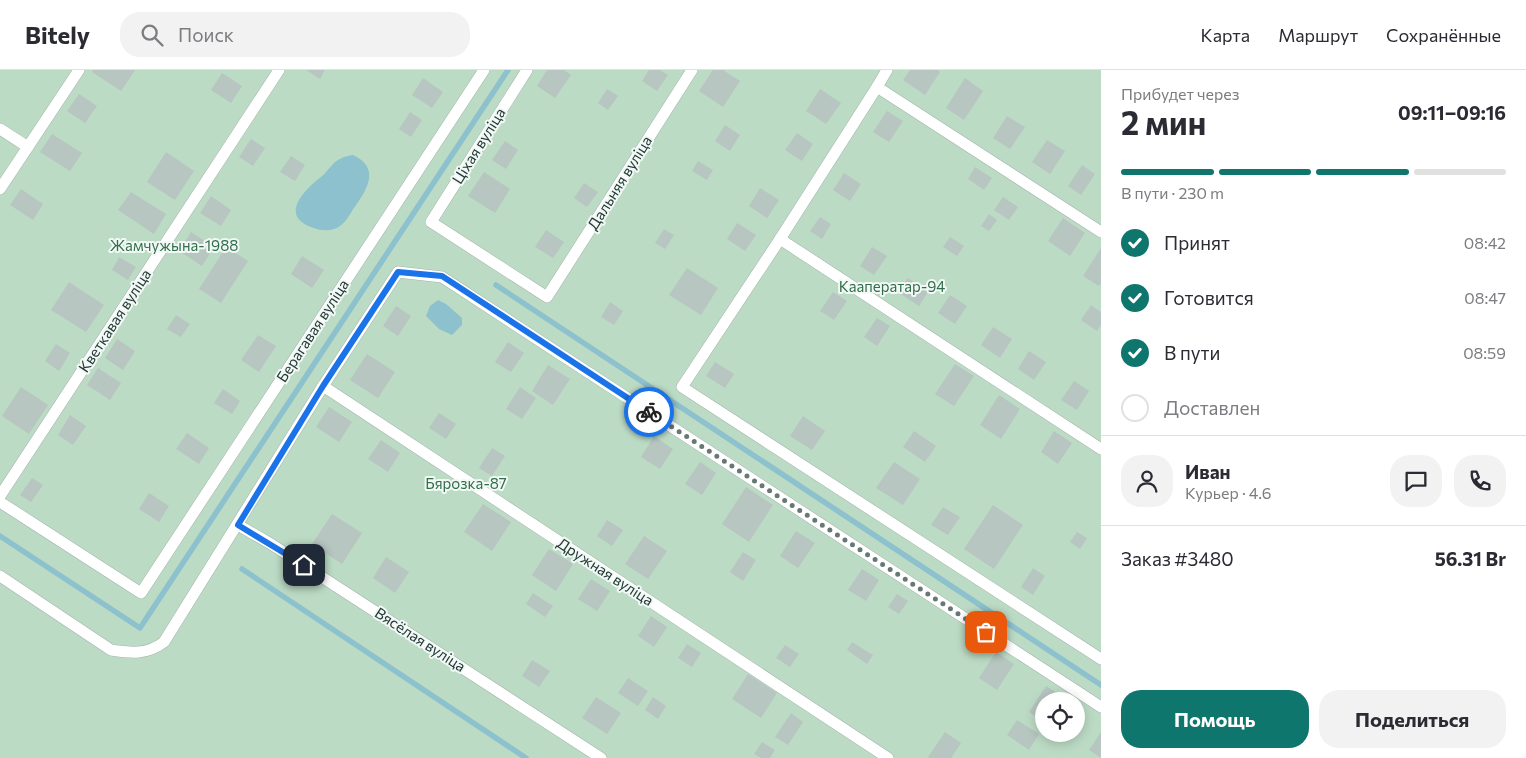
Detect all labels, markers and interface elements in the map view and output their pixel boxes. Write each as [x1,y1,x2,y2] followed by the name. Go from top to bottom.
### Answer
[120,12,470,57] search box
[25,20,90,49] text: Bitely
[138,21,166,49] icon: search
[178,23,234,46] text: Поиск
[1201,24,1250,46] text: Карта
[1278,24,1358,46] text: Маршрут
[1386,24,1501,46] text: Сохранённые
[1121,84,1240,103] text: Прибудет через
[1398,101,1506,124] text: 09:11–09:16
[1121,102,1206,142] text: 2 мин
[448,104,509,187] street label: Ціхая вуліца
[583,132,655,233] street label: Дальняя вуліца
[1121,183,1224,202] text: В пути · 230 m
[1121,229,1149,257] icon: check
[1164,231,1230,254] text: Принят
[1464,233,1506,252] text: 08:42
[110,236,238,254] park label: Жамчужына-1988
[74,265,154,375] street label: Кветкавая вуліца
[272,276,352,385] street label: Берагавая вуліца
[839,277,945,295] park label: Кааператар-94
[1121,284,1149,312] icon: check
[1164,286,1254,309] text: Готовится
[1464,288,1506,307] text: 08:47
[1121,339,1149,367] icon: check
[1164,341,1220,364] text: В пути
[1463,343,1506,362] text: 08:59
[624,387,674,437] courier
[1164,396,1260,419] text: Доставлен
[635,398,663,426] icon: bike
[1121,455,1173,507] button: person
[1390,455,1442,507] button: chat
[1454,455,1506,507] button: phone
[1185,460,1231,483] text: Иван
[425,474,507,492] park label: Бярозка-87
[1185,483,1271,502] text: Курьер · 4.6
[554,533,657,609] street label: Дружная вуліца
[283,544,325,586] pin
[1121,547,1234,570] text: Заказ #3480
[1435,547,1506,570] text: 56.31 Br
[290,551,318,579] icon: home
[372,603,469,675] street label: Вясёлая вуліца
[965,611,1007,653] pin
[972,618,1000,646] icon: bag
[1121,690,1309,748] button: Помощь
[1319,690,1506,748] button: Поделиться
[1035,692,1085,742] map controls
[1035,692,1085,742] button: locate

